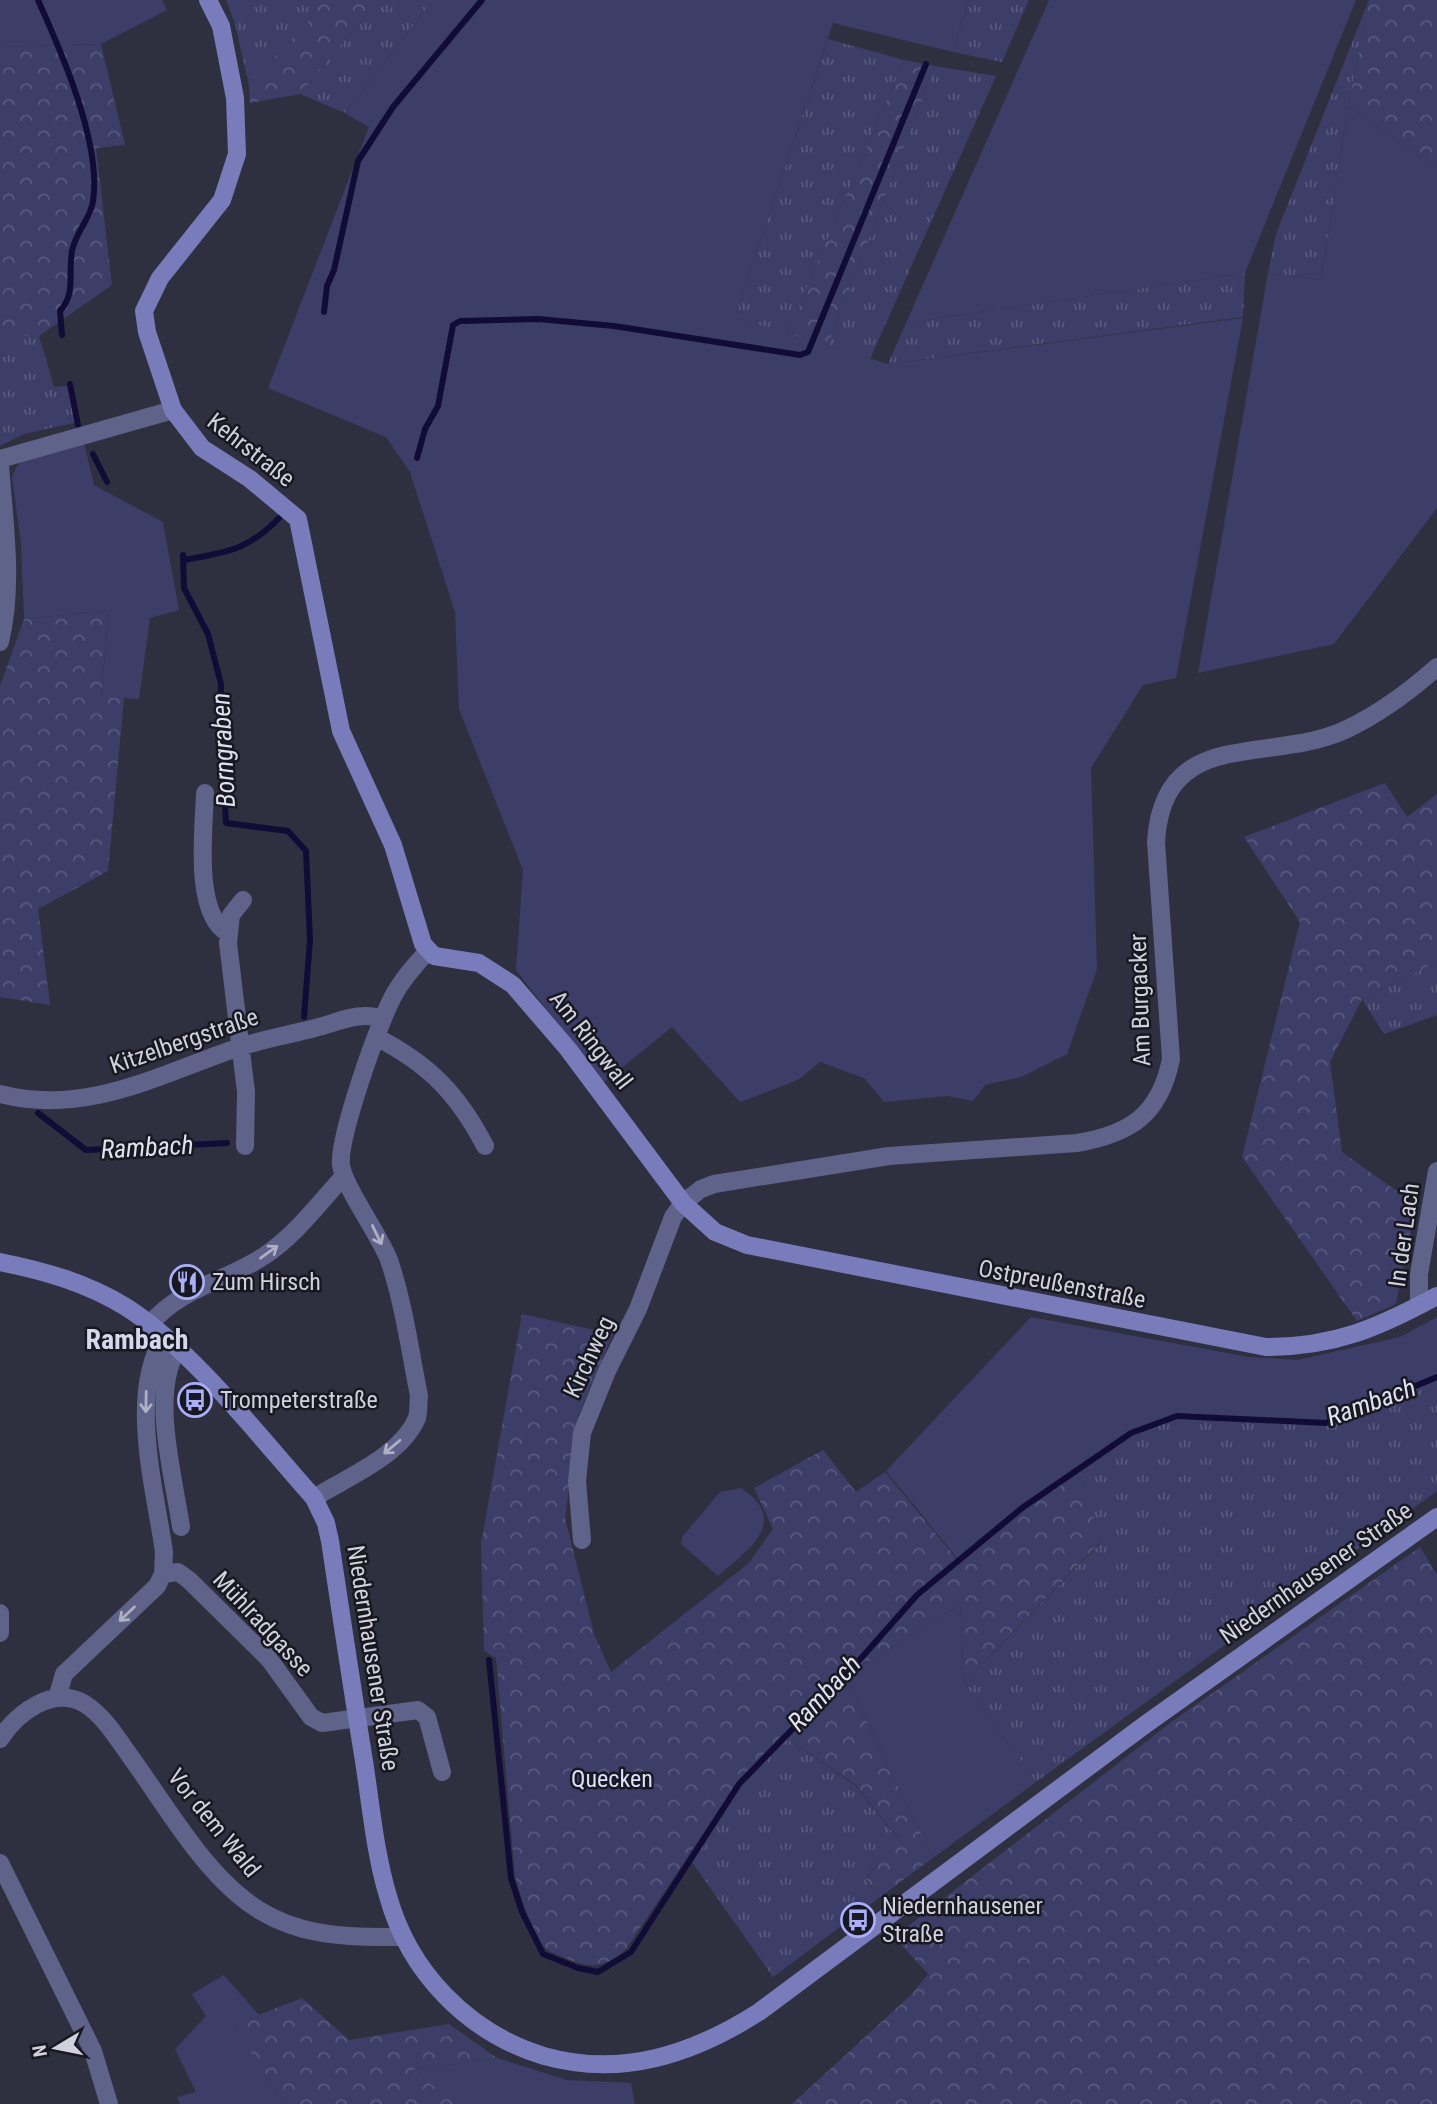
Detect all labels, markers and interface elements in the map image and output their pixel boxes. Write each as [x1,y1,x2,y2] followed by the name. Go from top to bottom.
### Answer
[202,407,300,493] street label: Kehrstraße
[205,692,241,808] water label: Borngraben
[1124,933,1156,1067] street label: Am Burgacker
[544,985,638,1095] street label: Am Ringwall
[106,1003,262,1079] street label: Kitzelbergstraße
[100,1130,194,1164] water label: Rambach
[1383,1181,1425,1289] street label: In der Lach
[371,1224,385,1245] one-way arrow
[259,1244,277,1259] one-way arrow
[976,1254,1148,1314] street label: Ostpreußenstraße
[168,1263,206,1301] restaurant icon: Zum Hirsch
[212,1268,321,1296] place label: Zum Hirsch
[558,1312,620,1402] street label: Kirchweg
[85,1323,189,1356] district label: Rambach
[1322,1372,1420,1432] water label: Rambach
[176,1381,214,1419] bus stop icon: Trompeterstraße
[220,1386,378,1414] place label: Trompeterstraße
[139,1390,152,1413] one-way arrow
[384,1439,402,1455] one-way arrow
[1215,1496,1417,1650] street label: Niedernhausener Straße
[341,1543,405,1773] street label: Niedernhausener Straße
[207,1566,319,1682] street label: Mühlradgasse
[119,1605,136,1622] one-way arrow
[781,1649,867,1737] water label: Rambach
[162,1763,266,1883] street label: Vor dem Wald
[571,1765,653,1793] park label: Quecken
[882,1892,1043,1948] place label: Niedernhausener Straße
[839,1901,877,1939] bus stop icon: Niedernhausener Straße
[21,2013,91,2083] north arrow
[27,2043,52,2059] text: N

